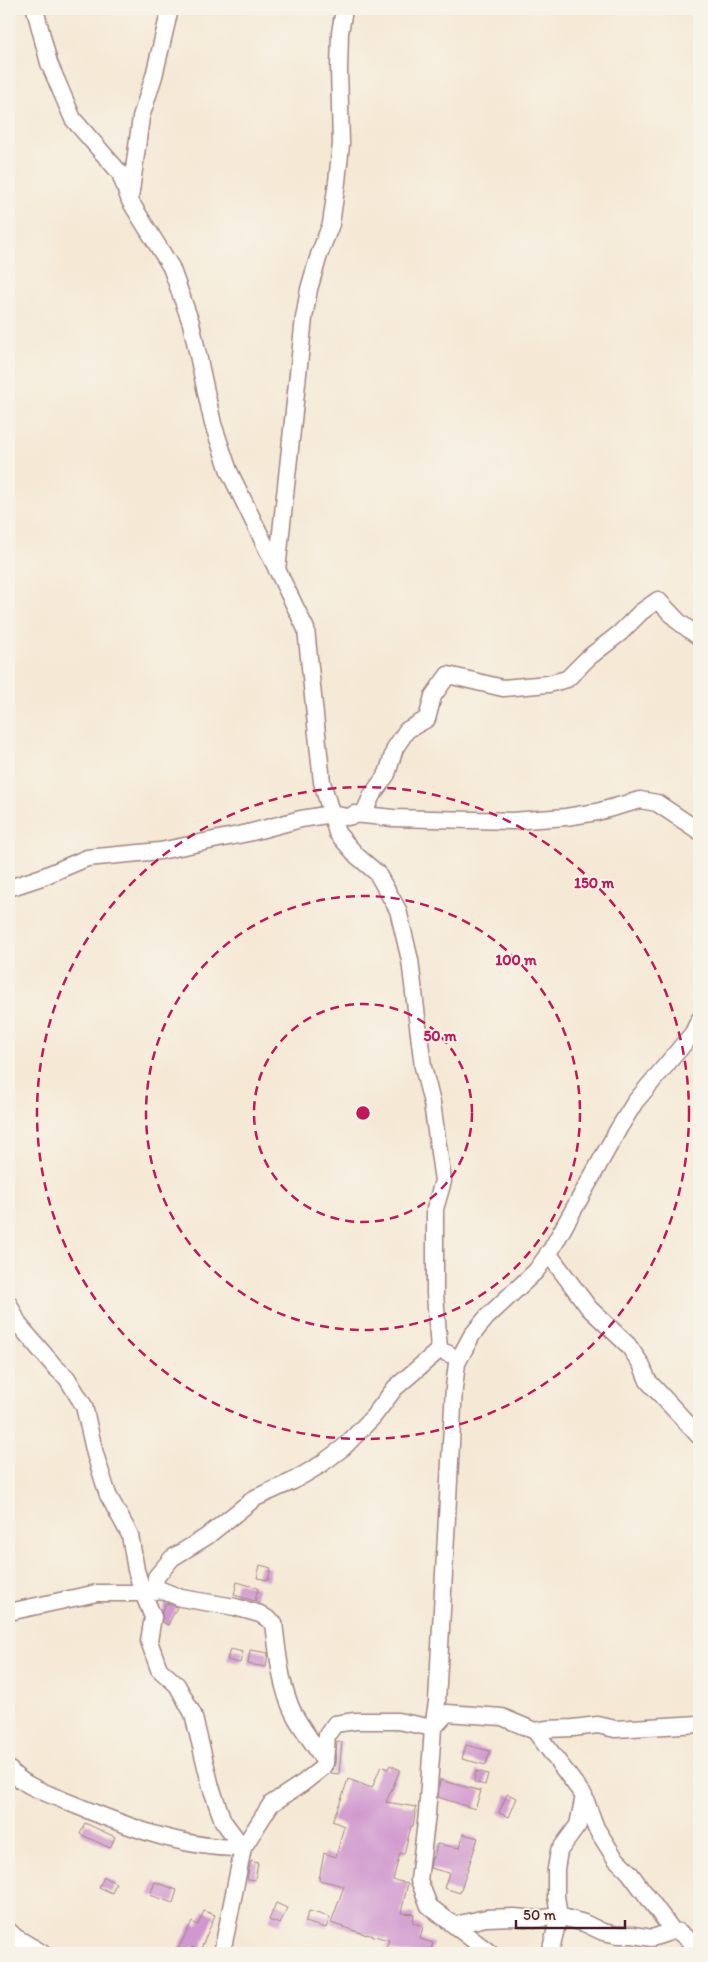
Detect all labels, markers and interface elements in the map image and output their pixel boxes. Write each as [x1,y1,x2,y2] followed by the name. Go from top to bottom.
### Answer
[574,874,614,892] text: 150 m
[495,951,537,969] text: 100 m
[423,1027,457,1045] text: 50 m
[354,1104,372,1122] centre of rings
[516,1897,624,1929] scale bar
[523,1906,556,1924] text: 50 m

